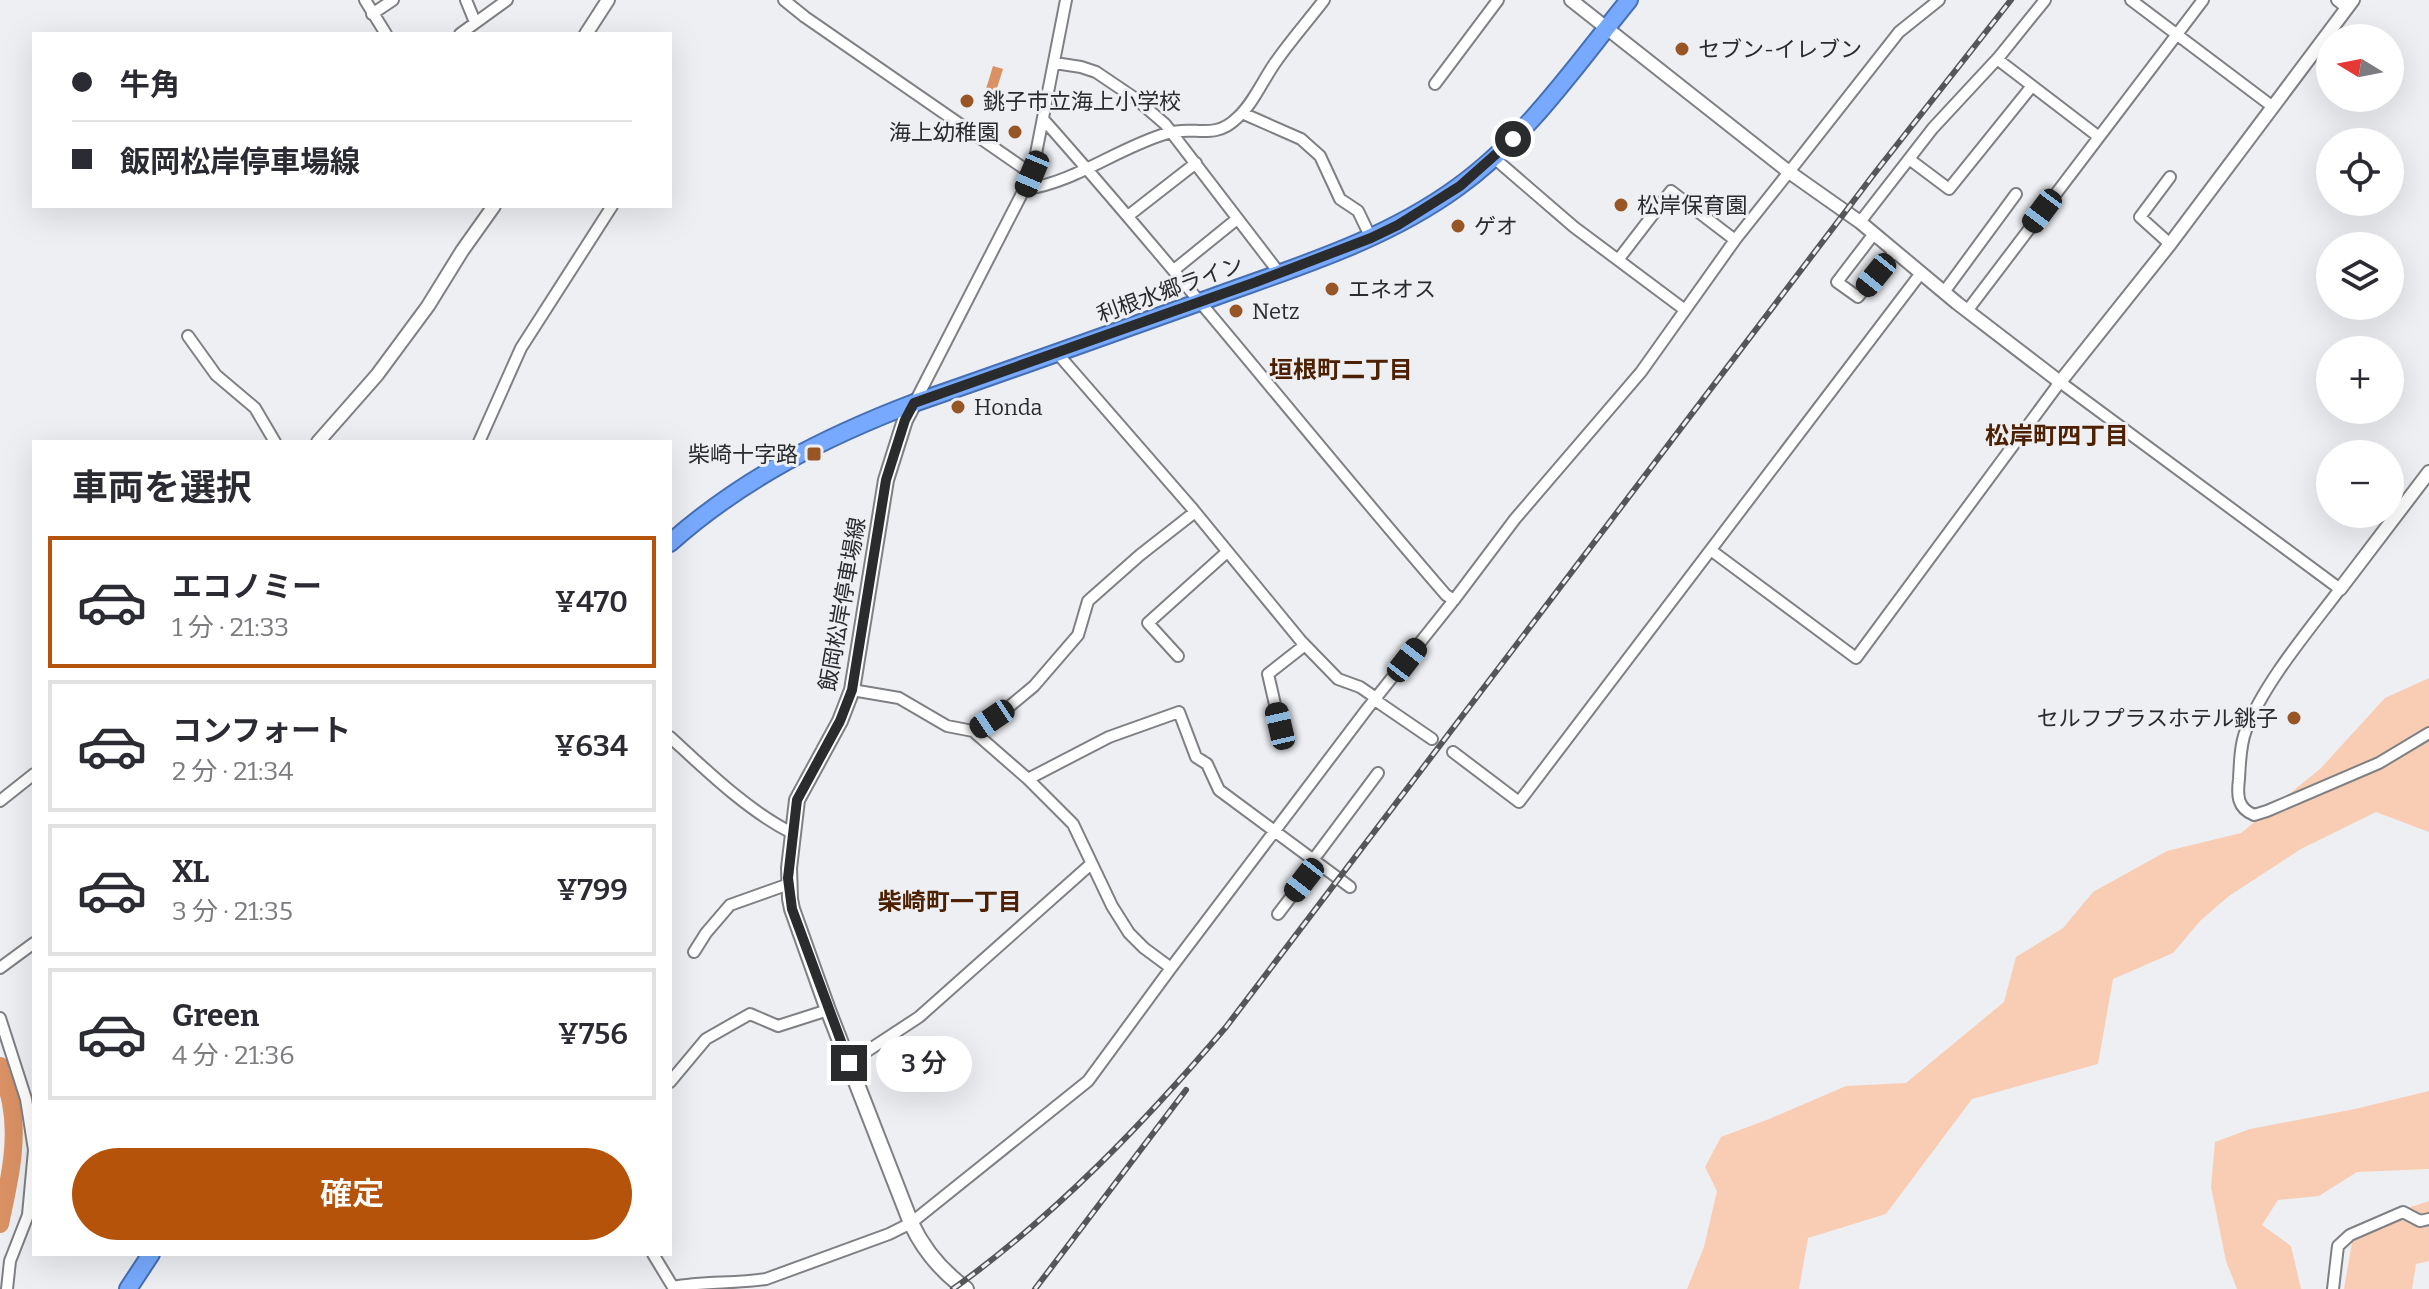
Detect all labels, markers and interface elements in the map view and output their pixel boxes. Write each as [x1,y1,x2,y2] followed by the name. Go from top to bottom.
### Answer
[2316,24,2404,112] north arrow
[2316,24,2404,528] map controls
[1698,36,1862,63] place label: セブン-イレブン
[1673,40,1691,58] marker: セブン-イレブン
[120,67,180,103] text: 牛角
[983,88,1181,115] place label: 銚子市立海上小学校
[958,92,976,110] marker: 銚子市立海上小学校
[889,119,999,146] place label: 海上幼稚園
[1495,121,1531,157] route start
[1006,123,1024,141] marker: 海上幼稚園
[2316,128,2404,216] button: locate
[120,144,360,180] text: 飯岡松岸停車場線
[1012,147,1052,201] car
[2018,185,2066,237] car
[1637,192,1747,219] place label: 松岸保育園
[1612,196,1630,214] marker: 松岸保育園
[1474,213,1518,240] place label: ゲオ
[1449,217,1467,235] marker: ゲオ
[2316,232,2404,320] button: layers
[1852,249,1900,301] car
[1093,250,1247,328] street label: 利根水郷ライン
[1348,276,1436,303] place label: エネオス
[1323,280,1341,298] marker: エネオス
[1252,298,1300,325] place label: Netz
[1227,302,1245,320] marker: Netz
[2316,336,2404,424] button: +
[1269,356,1413,384] district label: 垣根町二丁目
[974,394,1043,421] place label: Honda
[949,398,967,416] marker: Honda
[1985,422,2129,450] district label: 松岸町四丁目
[2316,440,2404,528] button: −
[688,441,798,468] place label: 柴崎十字路
[805,445,823,463] marker: 柴崎十字路
[72,466,252,510] text: 車両を選択
[814,515,871,693] street label: 飯岡松岸停車場線
[76,566,148,638] icon: car
[172,569,322,605] text: エコノミー
[555,584,628,620] text: ¥470
[172,612,289,643] text: 1 分 · 21:33
[1383,634,1431,686] car
[965,696,1019,742] car
[1263,700,1297,752] car
[2036,705,2278,732] place label: セルフプラスホテル銚子
[2285,709,2303,727] marker: セルフプラスホテル銚子
[76,710,148,782] icon: car
[172,713,351,749] text: コンフォート
[554,728,628,764] text: ¥634
[172,756,293,787] text: 2 分 · 21:34
[76,854,148,926] icon: car
[172,854,209,890] text: XL
[1280,854,1328,906] car
[556,872,628,908] text: ¥799
[878,888,1022,916] district label: 柴崎町一丁目
[172,896,293,927] text: 3 分 · 21:35
[76,998,148,1070] icon: car
[172,998,259,1034] text: Green
[558,1016,628,1052] text: ¥756
[877,1035,973,1091] callout: 3 分
[172,1040,295,1071] text: 4 分 · 21:36
[831,1045,867,1081] route end
[901,1048,947,1079] text: 3 分
[72,1148,632,1240] button: 確定

